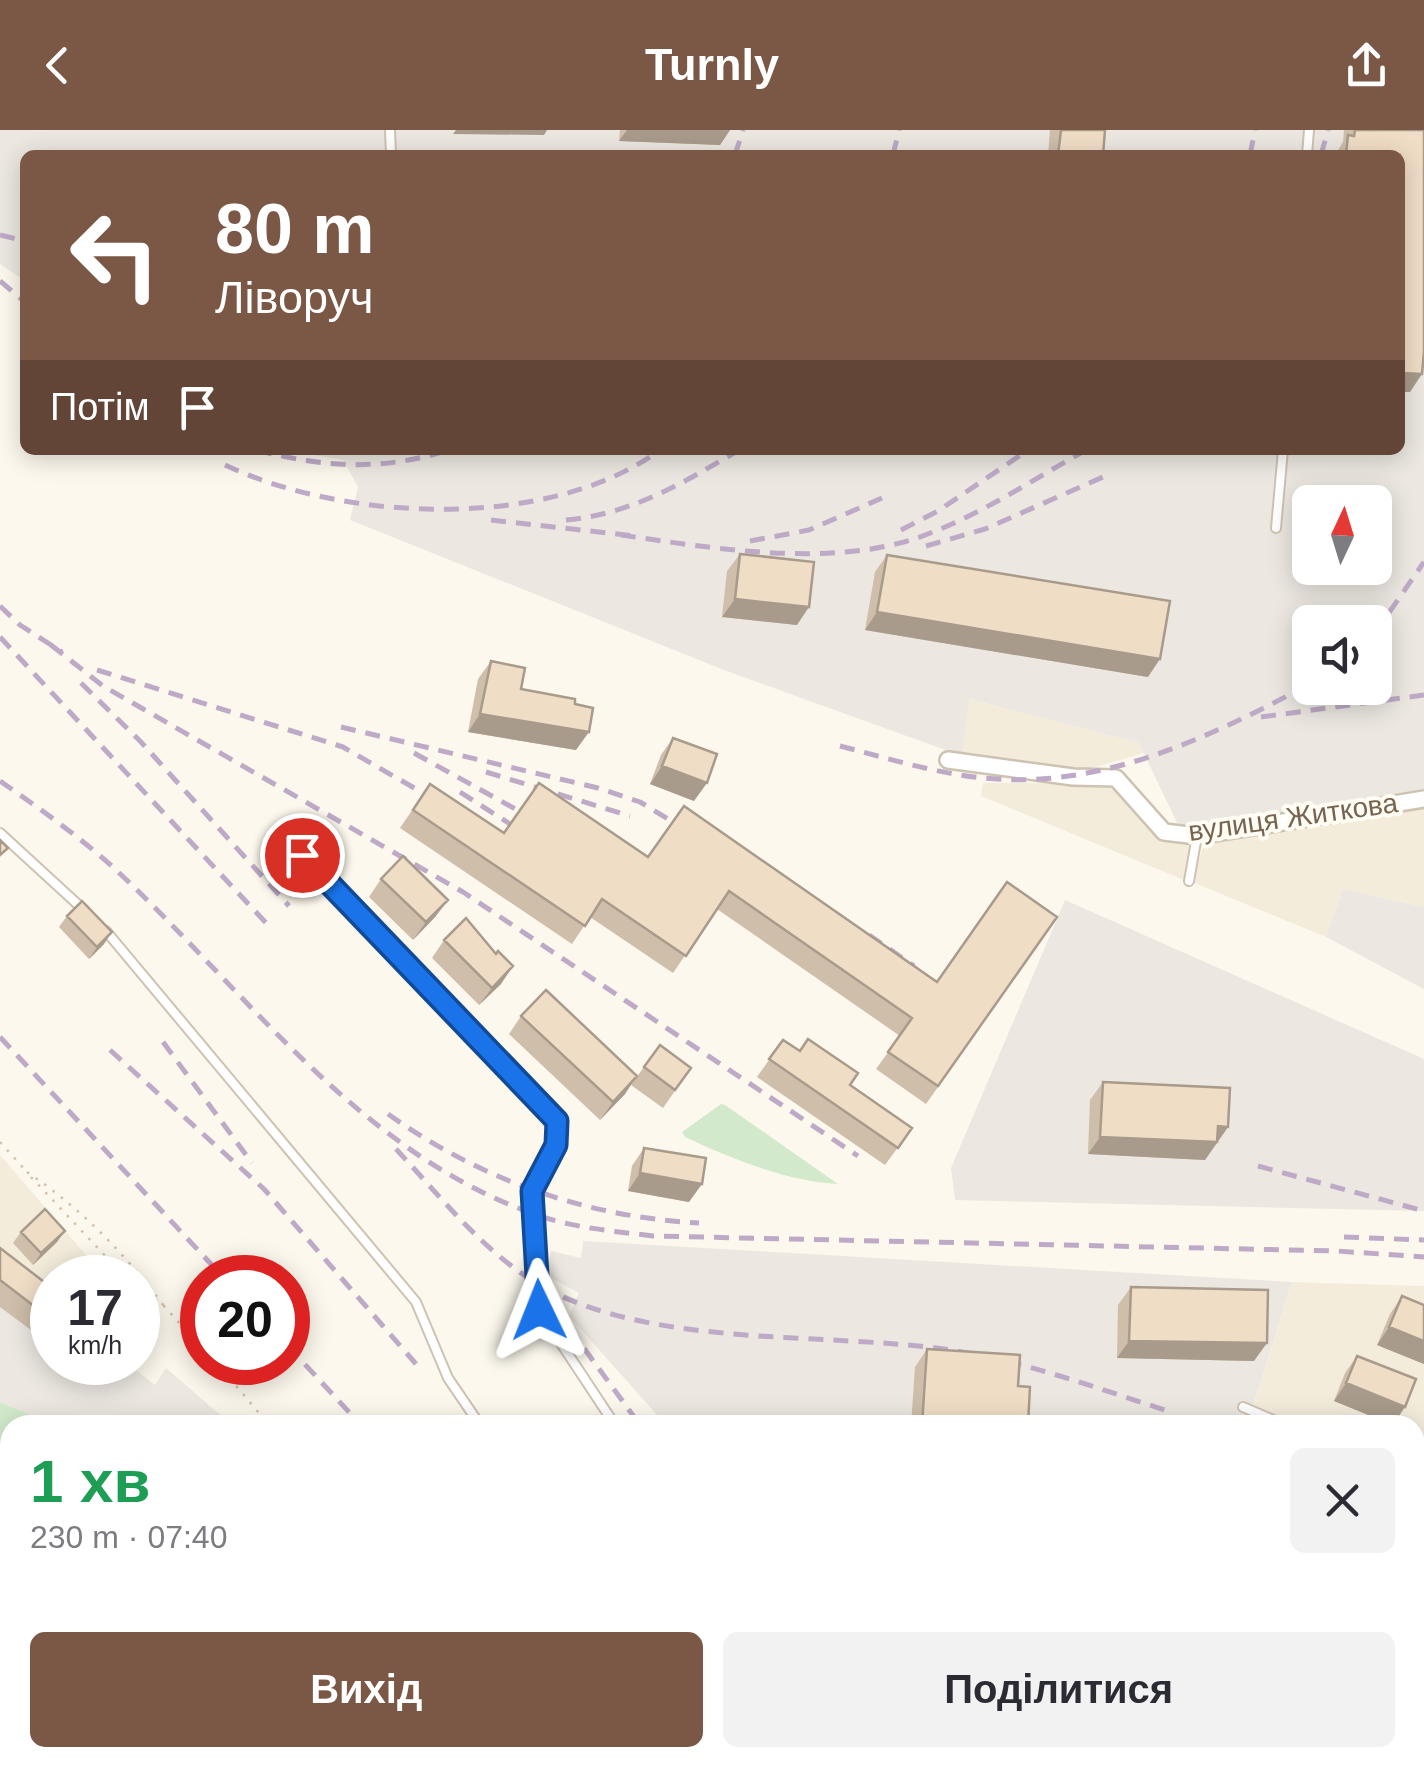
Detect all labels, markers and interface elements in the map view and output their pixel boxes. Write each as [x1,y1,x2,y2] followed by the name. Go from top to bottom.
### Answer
[30,38,85,93] icon: back
[1339,38,1394,93] icon: share
[645,39,779,90] text: Turnly
[50,190,180,320] icon: left
[215,190,375,268] text: 80 m
[215,272,373,323] text: Ліворуч
[170,380,225,435] icon: arrive
[50,386,150,428] text: Потім
[1292,485,1392,585] north arrow
[1292,485,1392,705] map controls
[1292,605,1392,705] button: sound
[1186,787,1400,847] street label: вулиця Житкова
[260,813,345,898] pin
[275,828,330,883] icon: arrive
[180,1255,310,1385] speed limit sign: 20
[487,1258,591,1362] position arrow
[67,1280,123,1336] text: 17
[68,1331,122,1359] text: km/h
[30,1448,150,1515] text: 1 хв
[1290,1448,1395,1553] button: close
[30,1519,227,1555] text: 230 m · 07:40
[30,1632,703,1747] button: Вихід
[723,1632,1395,1747] button: Поділитися

